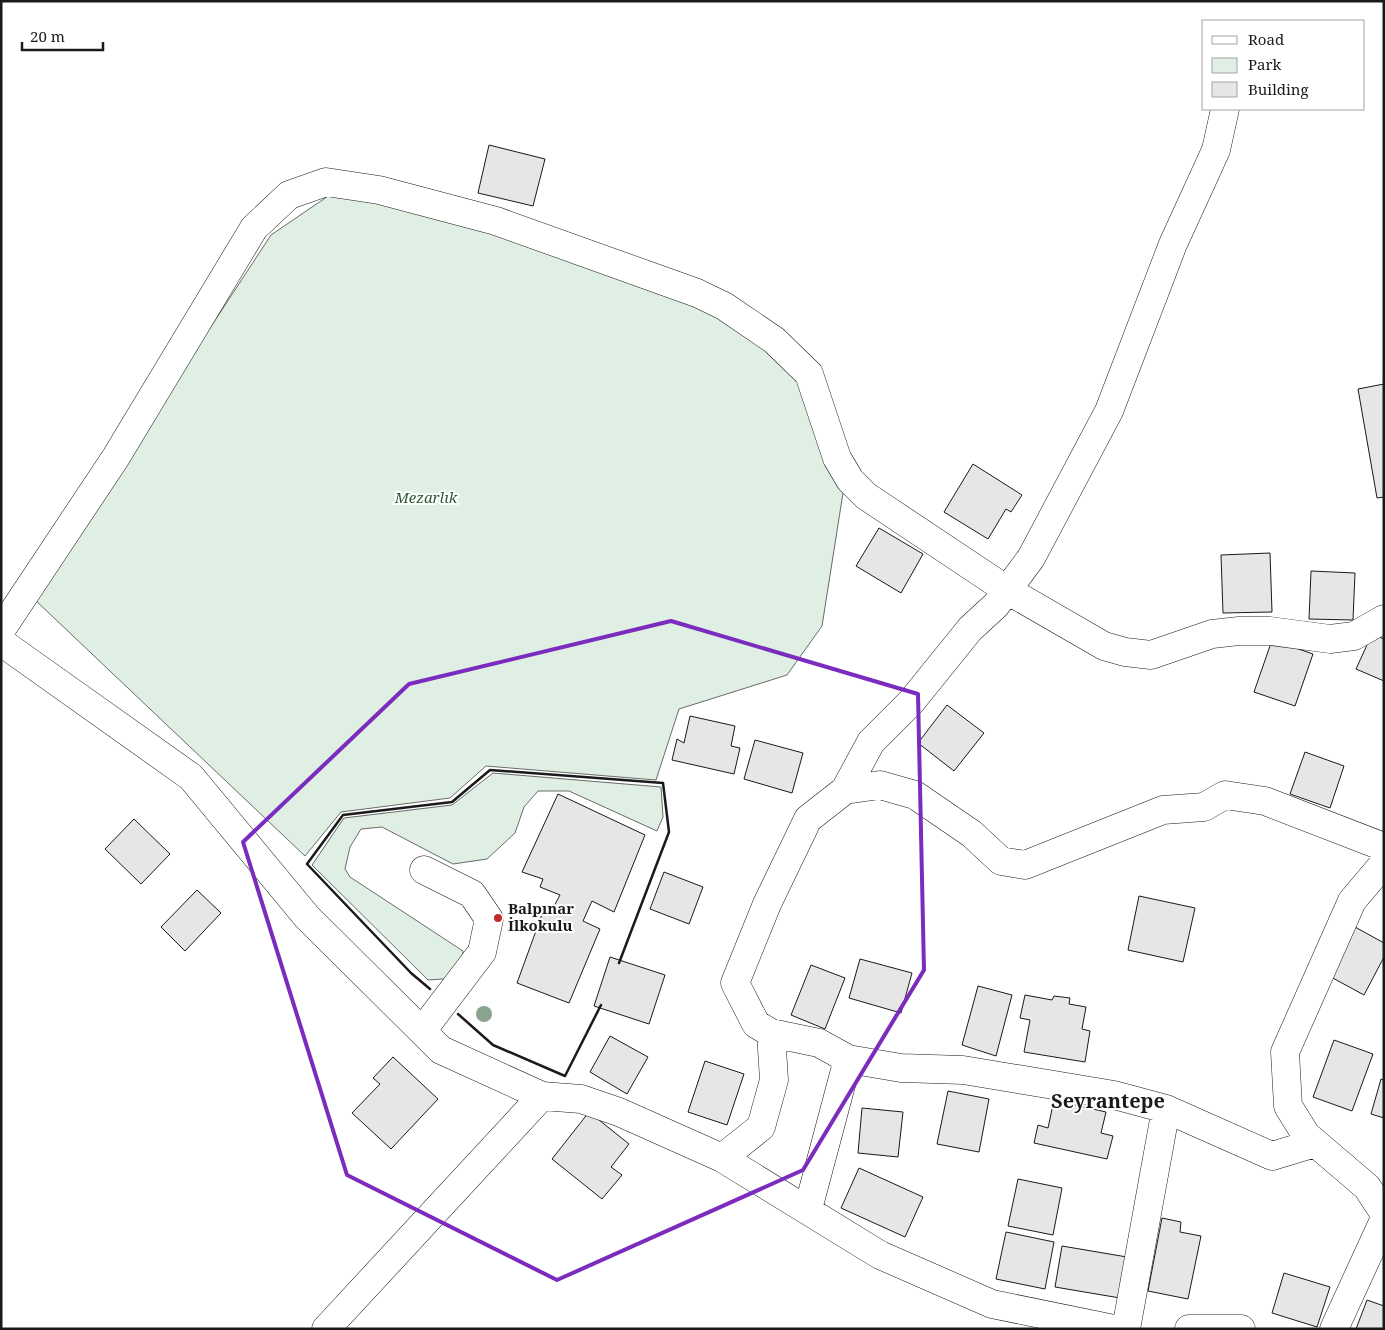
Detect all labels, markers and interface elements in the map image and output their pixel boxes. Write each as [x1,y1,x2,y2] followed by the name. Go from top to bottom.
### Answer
[22,20,104,52] scale bar
[1202,20,1365,110] legend
[30,26,65,46] text: 20 m
[1248,29,1284,49] text: Road
[1248,54,1282,74] text: Park
[1248,79,1309,99] text: Building
[394,487,458,507] park label: Mezarlık
[508,898,574,935] place label: Balpınar İlkokulu
[492,912,504,924] marker: Balpınar İlkokulu
[1051,1087,1165,1114] district label: Seyrantepe

